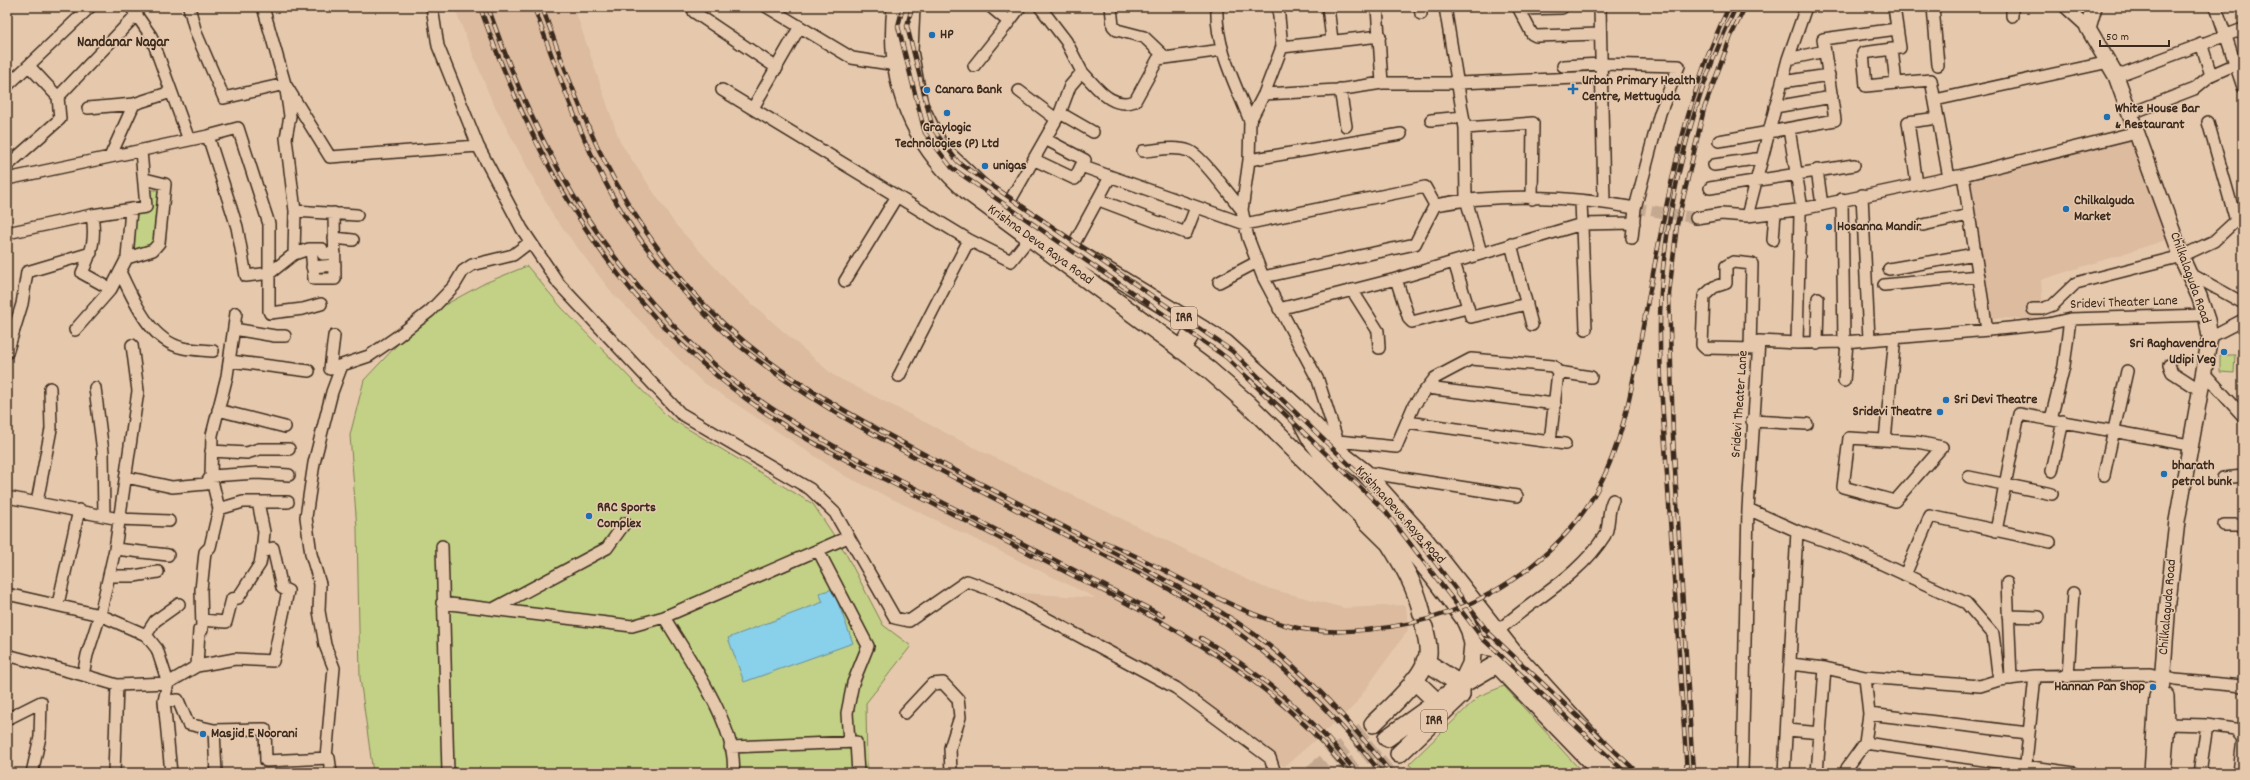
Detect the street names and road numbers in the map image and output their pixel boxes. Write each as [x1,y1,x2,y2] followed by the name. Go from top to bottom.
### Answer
[983,200,1097,290] street label: Krishna Deva Raya Road
[2164,229,2216,327] street label: Chilkalaguda Road
[2070,291,2178,315] street label: Sridevi Theater Lane
[1171,307,1197,329] road number: IRR
[1726,350,1754,458] street label: Sridevi Theater Lane
[1350,461,1450,569] street label: Krishna Deva Raya Road
[2154,558,2182,656] street label: Chilkalaguda Road
[1421,710,1447,732] road number: IRR

